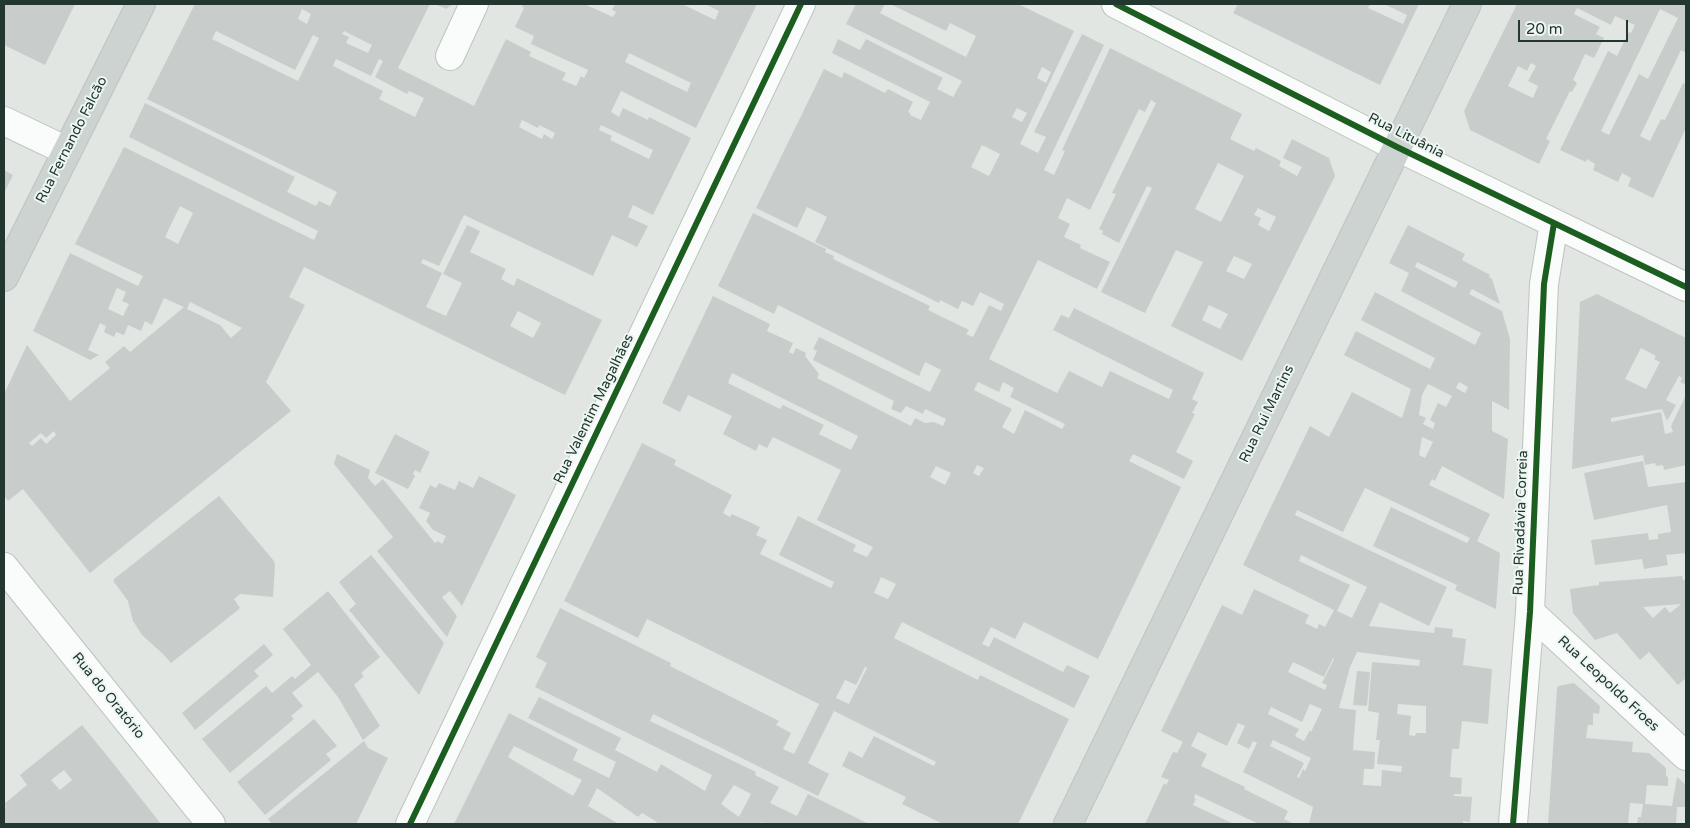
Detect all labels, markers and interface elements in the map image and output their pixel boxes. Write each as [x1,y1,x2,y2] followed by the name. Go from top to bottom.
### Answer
[1520,10,1630,42] scale bar
[1526,20,1563,38] text: 20 m
[33,74,111,206] street label: Rua Fernando Falcão
[1365,110,1447,162] street label: Rua Lituânia
[550,331,638,487] street label: Rua Valentim Magalhães
[1236,362,1298,466] street label: Rua Rui Martins
[1510,450,1532,596] street label: Rua Rivadávia Correia
[1554,633,1662,735] street label: Rua Leopoldo Froes
[68,649,148,743] street label: Rua do Oratório

